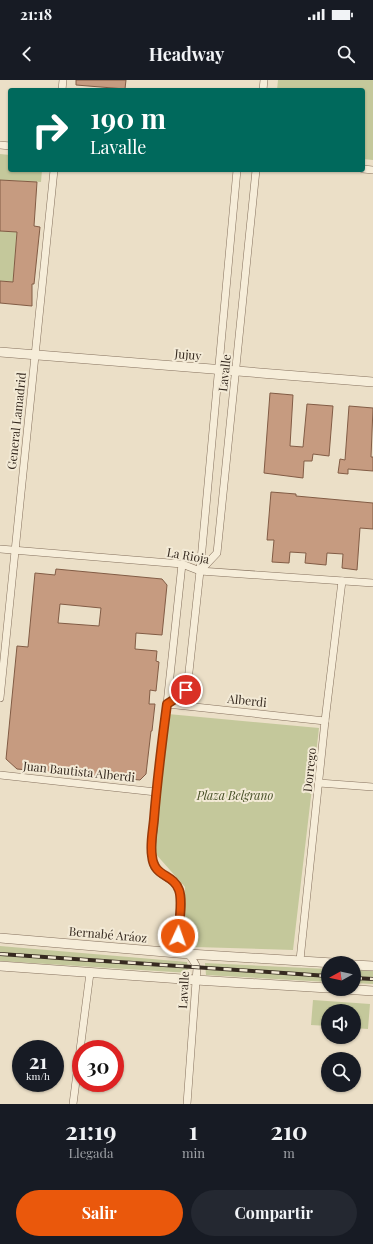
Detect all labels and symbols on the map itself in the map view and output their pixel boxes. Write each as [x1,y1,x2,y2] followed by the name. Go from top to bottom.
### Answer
[173,345,202,363] street label: Jujuy
[214,353,234,392] street label: Lavalle
[3,371,29,470] street label: General Lamadrid
[166,543,211,567] street label: La Rioja
[169,673,203,707] pin
[226,690,268,710] street label: Alberdi
[299,746,319,793] street label: Dorrego
[21,757,136,785] street label: Juan Bautista Alberdi
[196,787,274,803] park label: Plaza Belgrano
[157,915,199,957] position arrow
[68,923,148,945] street label: Bernabé Aráoz
[321,956,361,996] north arrow
[174,971,192,1009] street label: Lavalle
[72,1040,124,1092] speed limit sign: 30

